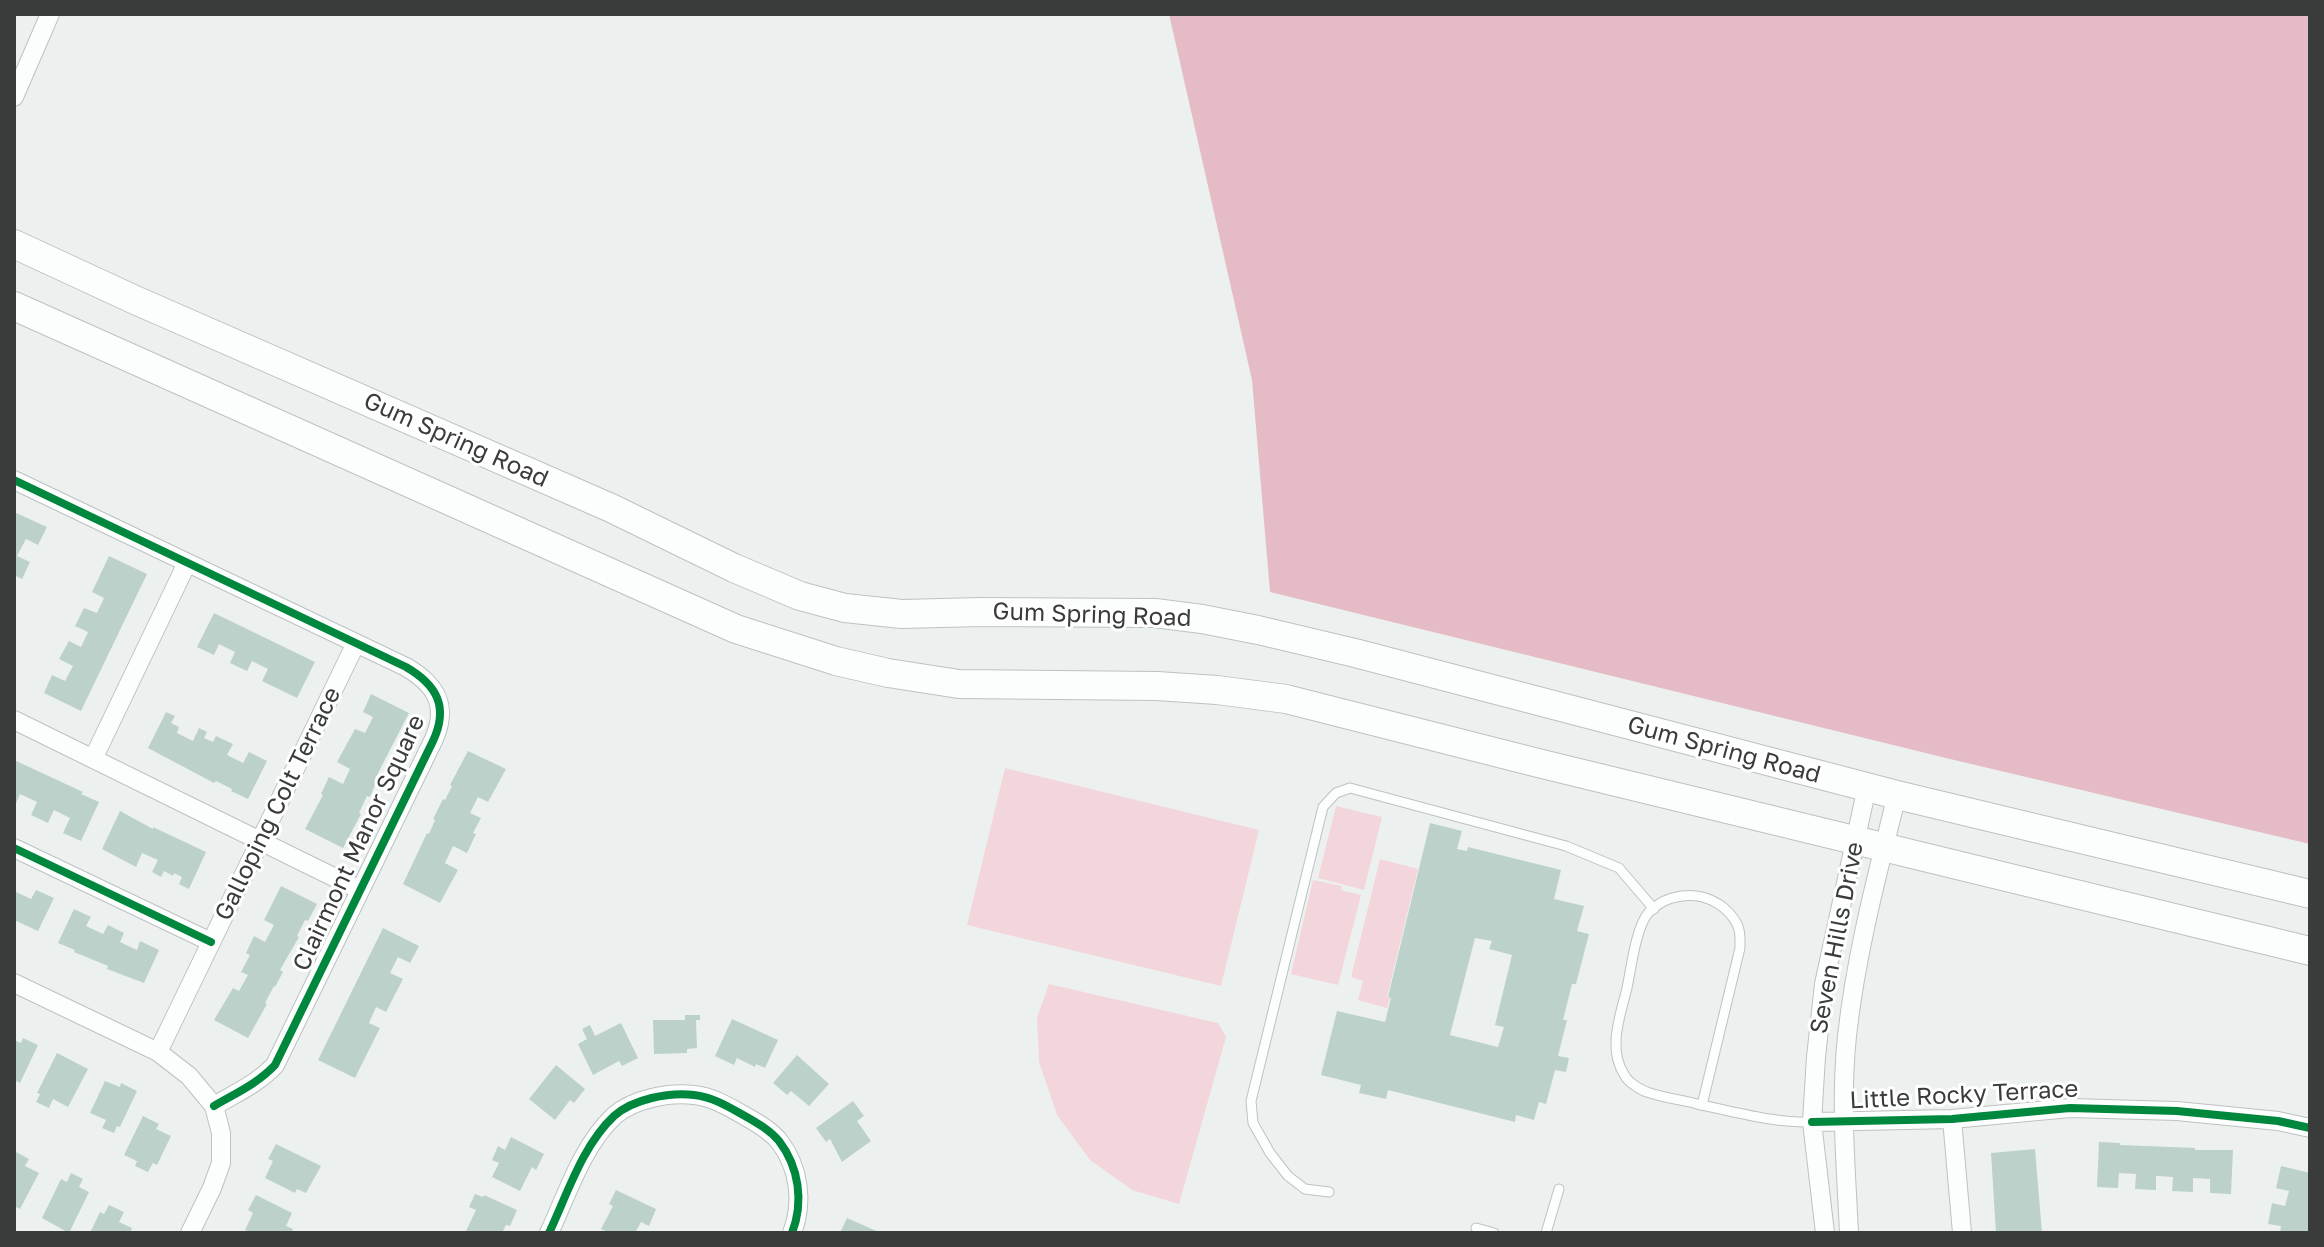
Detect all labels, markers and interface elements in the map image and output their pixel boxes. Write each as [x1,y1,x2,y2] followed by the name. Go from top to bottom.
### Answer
[359,386,553,494] street label: Gum Spring Road
[992,597,1192,633] street label: Gum Spring Road
[209,683,347,925] street label: Galloping Colt Terrace
[287,710,431,976] street label: Clairmont Manor Square
[1624,710,1824,790] street label: Gum Spring Road
[1804,840,1870,1036] street label: Seven Hills Drive
[1849,1075,2079,1115] street label: Little Rocky Terrace

